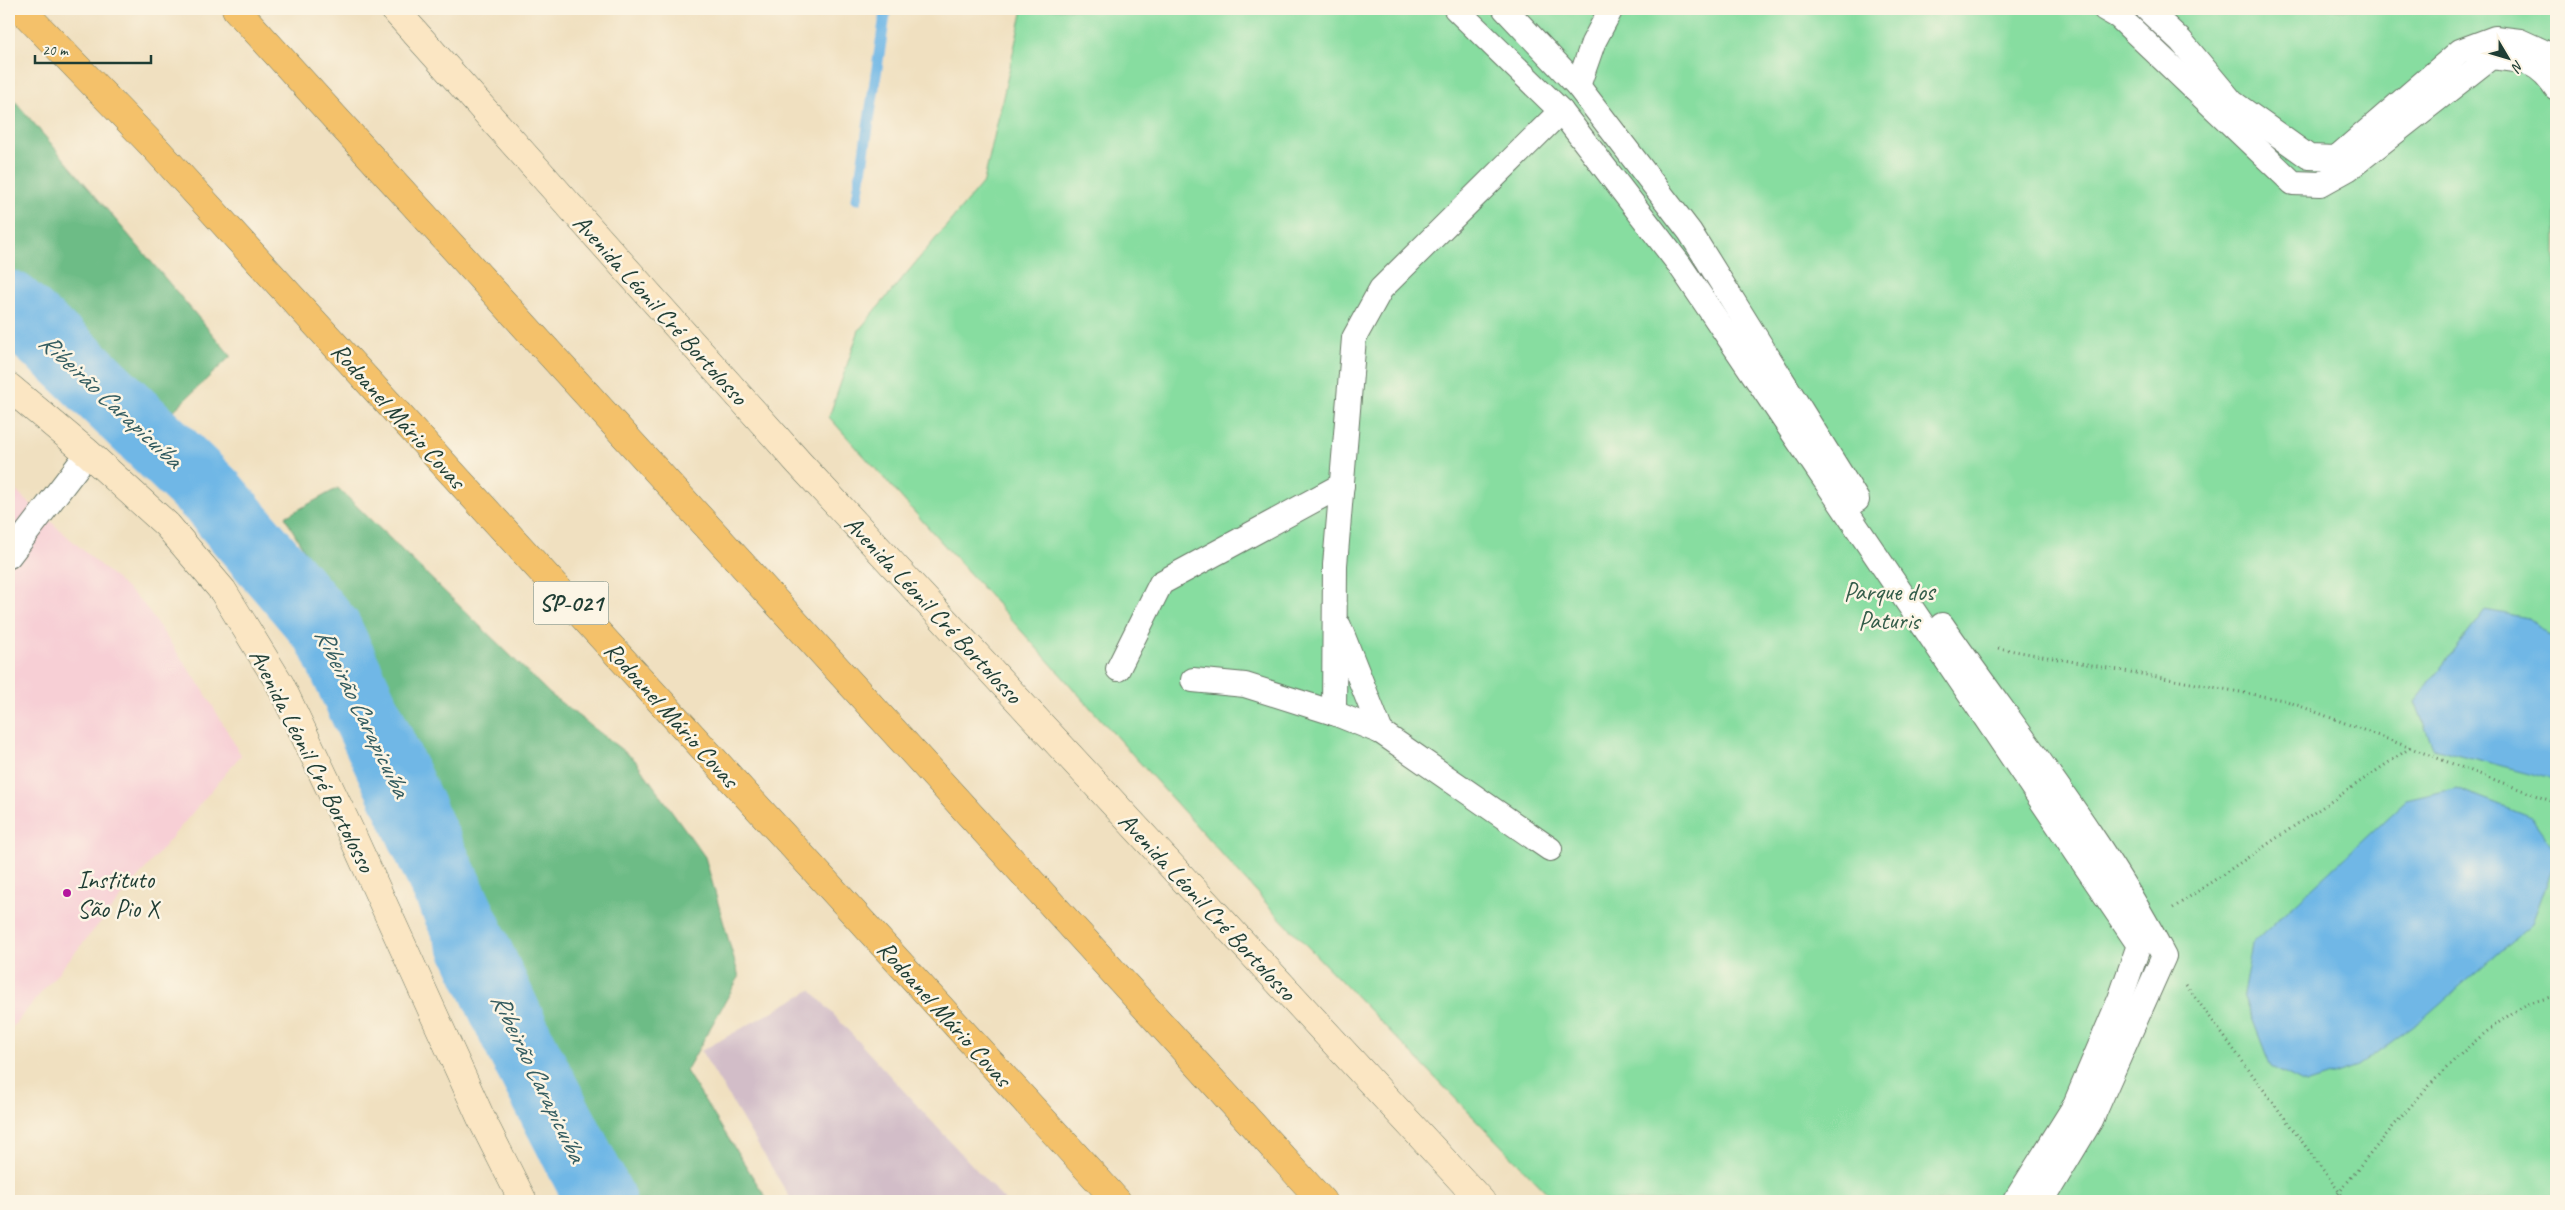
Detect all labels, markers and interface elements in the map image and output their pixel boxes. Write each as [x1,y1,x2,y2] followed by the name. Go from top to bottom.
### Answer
[35,32,151,64] scale bar
[2482,32,2532,82] north arrow
[42,41,69,60] text: 20 m
[2507,57,2527,76] text: N
[566,207,755,413] street label: Avenida Léonil Cré Bortolosso
[32,326,191,477] water label: Ribeirão Carapicuíba
[324,336,474,498] street label: Rodoanel Mário Covas
[838,509,1030,712] street label: Avenida Léonil Cré Bortolosso
[1844,576,1937,637] park label: Parque dos Paturis
[534,582,608,624] road number: SP-021
[307,622,419,804] water label: Ribeirão Carapicuíba
[597,635,747,797] street label: Rodoanel Mário Covas
[242,643,383,879] street label: Avenida Léonil Cré Bortolosso
[1112,806,1304,1009] street label: Avenida Léonil Cré Bortolosso
[77,864,161,925] place label: Instituto São Pio X
[61,887,73,899] marker: Instituto São Pio X
[870,934,1020,1096] street label: Rodoanel Mário Covas
[483,987,595,1169] water label: Ribeirão Carapicuíba

